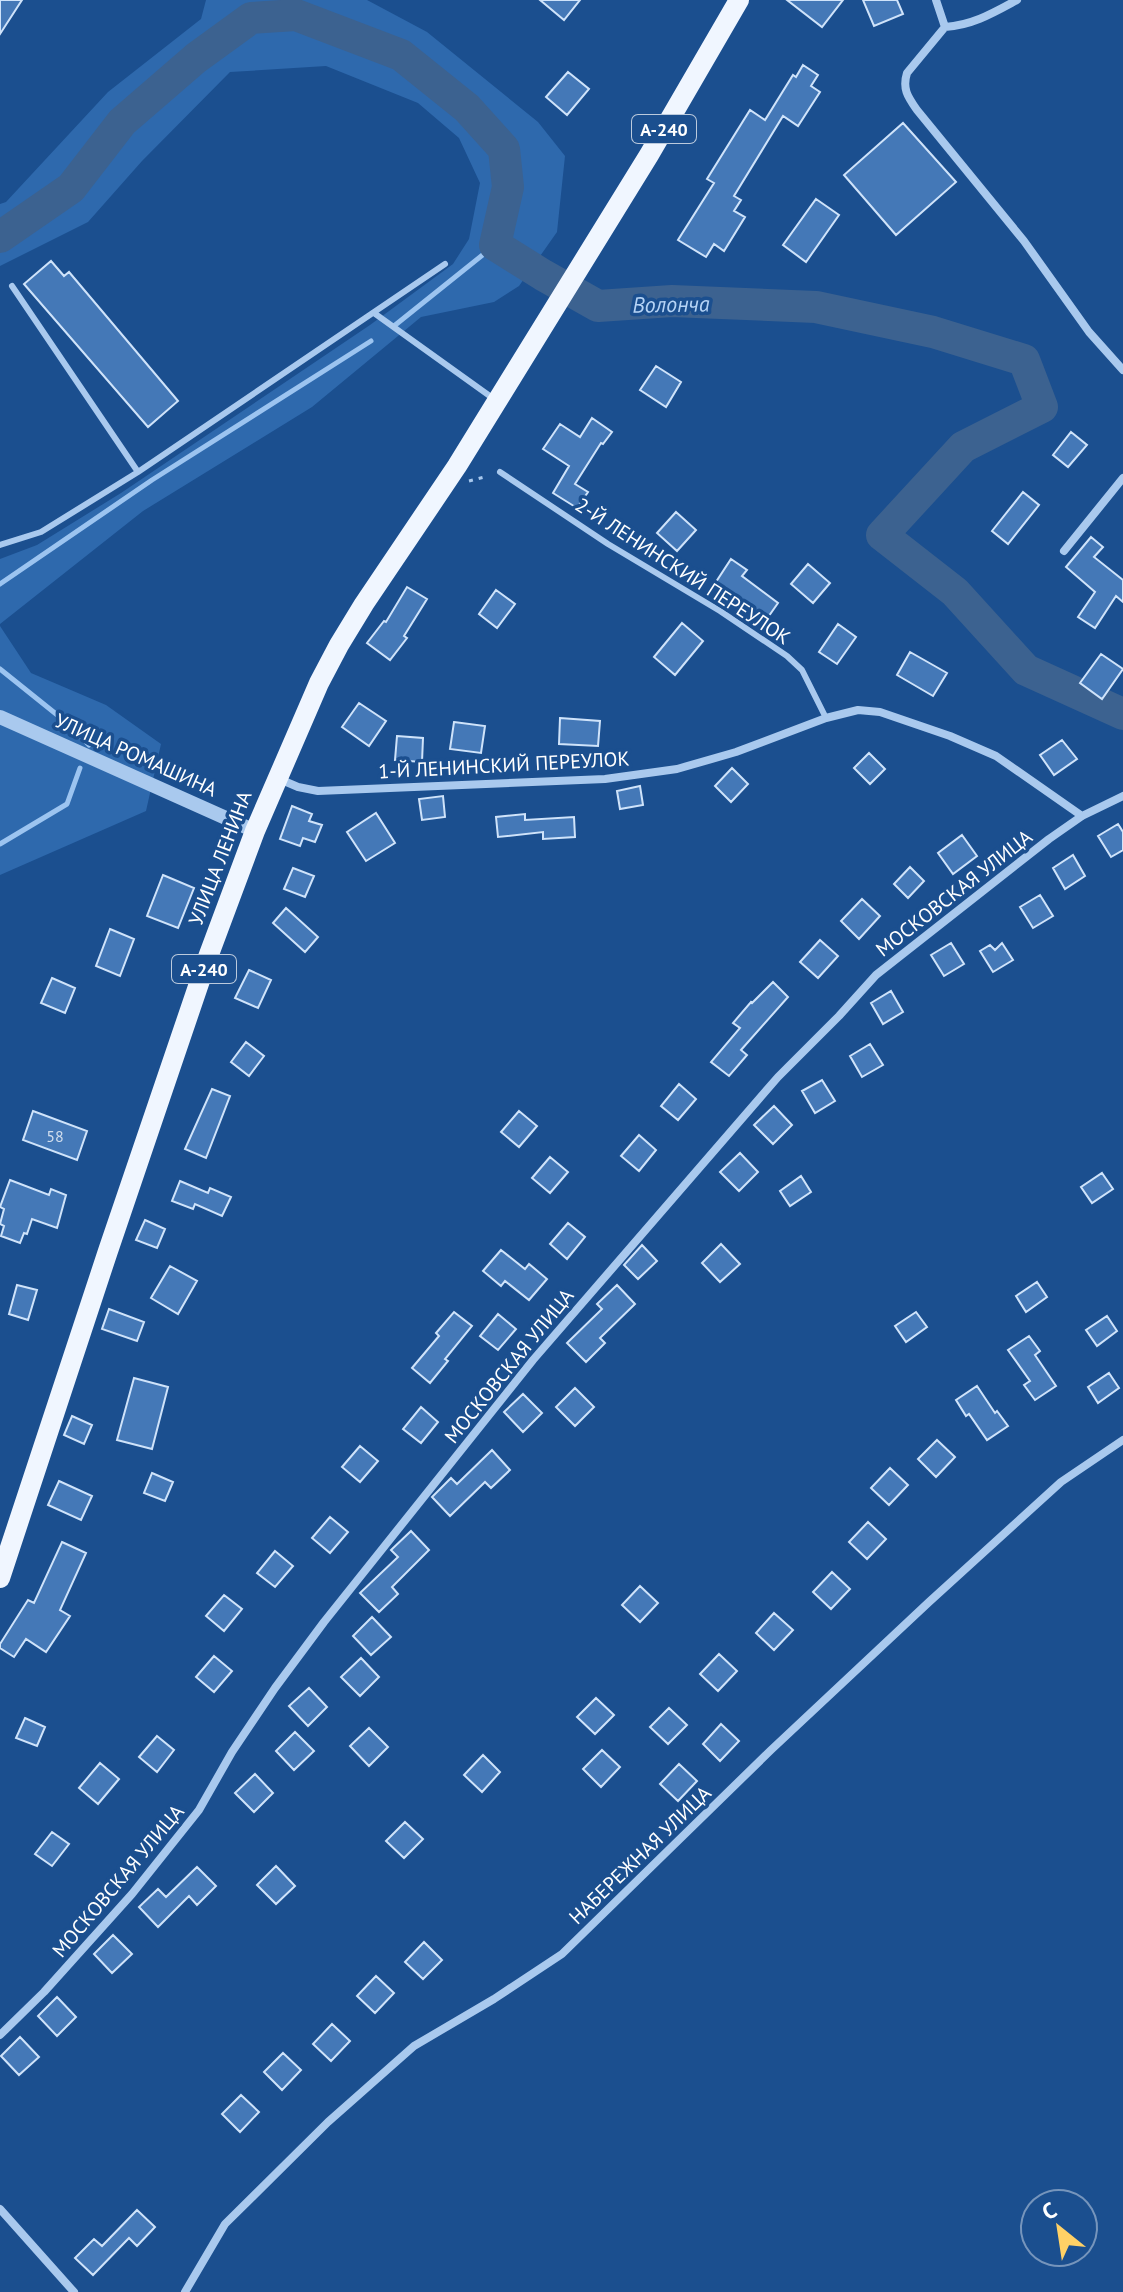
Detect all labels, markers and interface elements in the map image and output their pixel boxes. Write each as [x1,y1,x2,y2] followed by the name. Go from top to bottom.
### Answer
[632,115,696,143] road number: А-240
[632,289,710,319] water label: Волонча
[571,492,795,650] street label: 2-Й ЛЕНИНСКИЙ ПЕРЕУЛОК
[51,708,221,803] street label: УЛИЦА РОМАШИНА
[378,745,630,785] street label: 1-Й ЛЕНИНСКИЙ ПЕРЕУЛОК
[182,787,258,929] street label: УЛИЦА ЛЕНИНА
[871,824,1038,962] street label: МОСКОВСКАЯ УЛИЦА
[172,955,236,983] road number: А-240
[46,1126,64,1146] house number: 58
[439,1283,580,1449] street label: МОСКОВСКАЯ УЛИЦА
[563,1780,717,1930] street label: НАБЕРЕЖНАЯ УЛИЦА
[46,1799,190,1963] street label: МОСКОВСКАЯ УЛИЦА
[1019,2188,1099,2268] north arrow
[1037,2195,1061,2226] text: С

